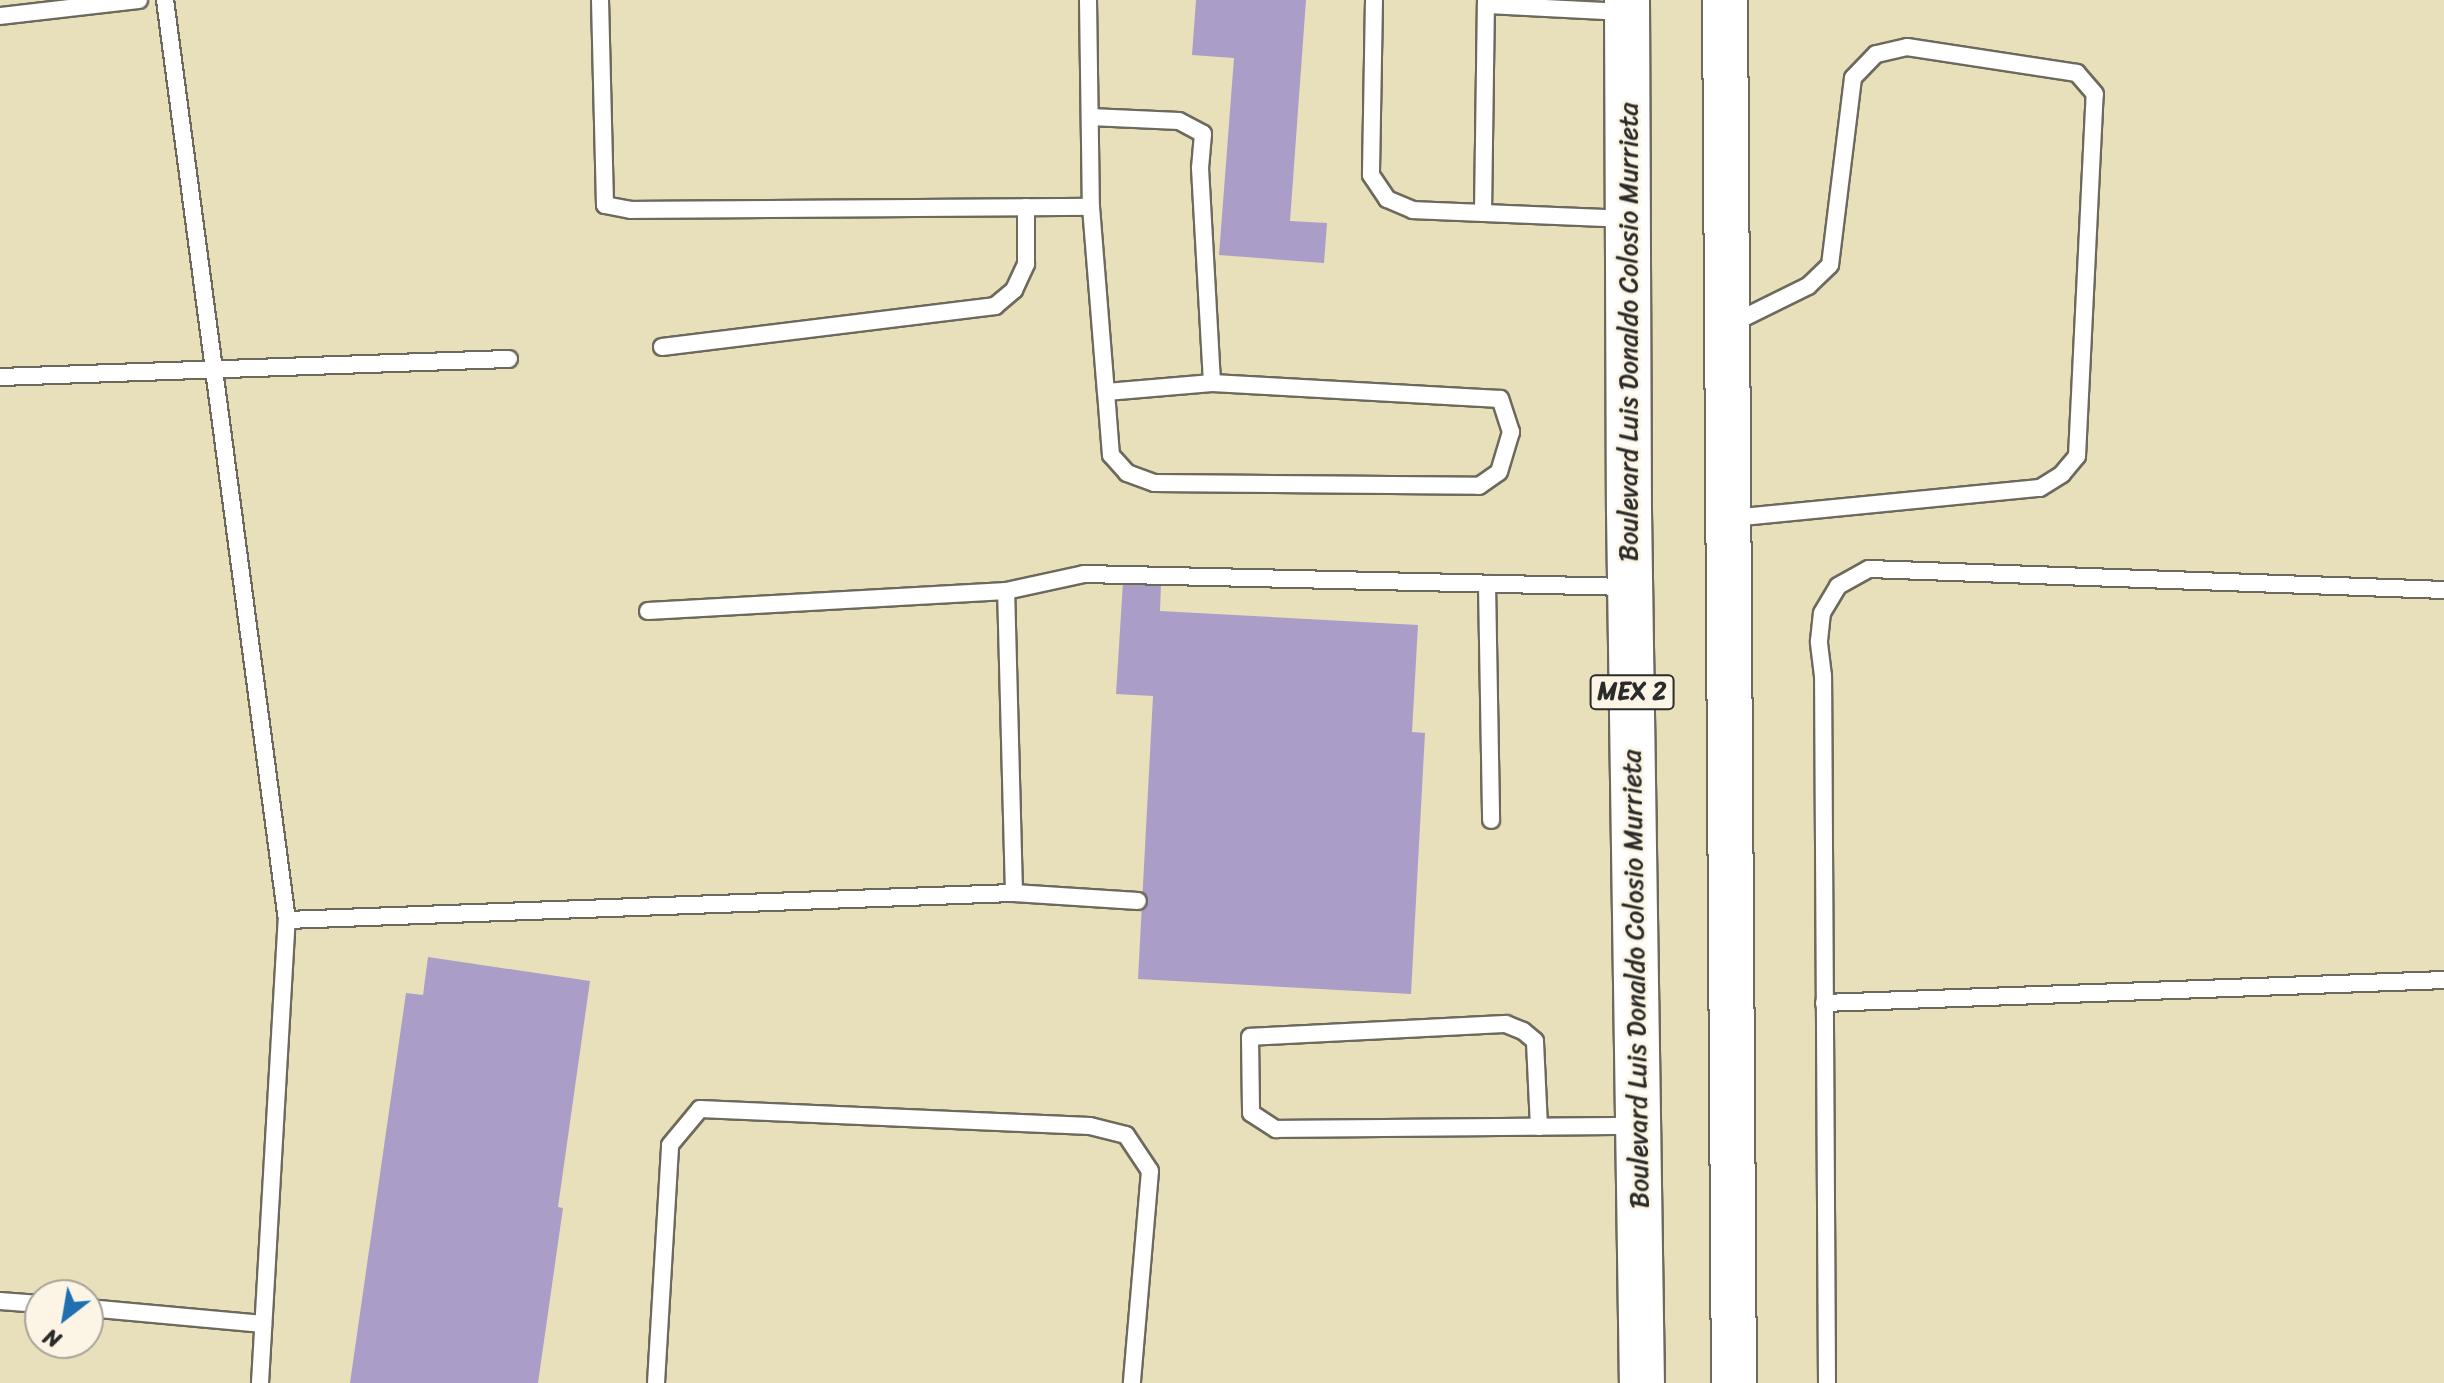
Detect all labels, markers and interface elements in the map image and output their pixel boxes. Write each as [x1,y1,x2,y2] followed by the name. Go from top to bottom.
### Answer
[1613,103,1645,561] street label: Boulevard Luis Donaldo Colosio Murrieta
[1588,672,1676,712] road number: MEX 2
[1616,750,1656,1208] street label: Boulevard Luis Donaldo Colosio Murrieta
[24,1279,104,1359] north arrow
[36,1318,69,1359] text: N

